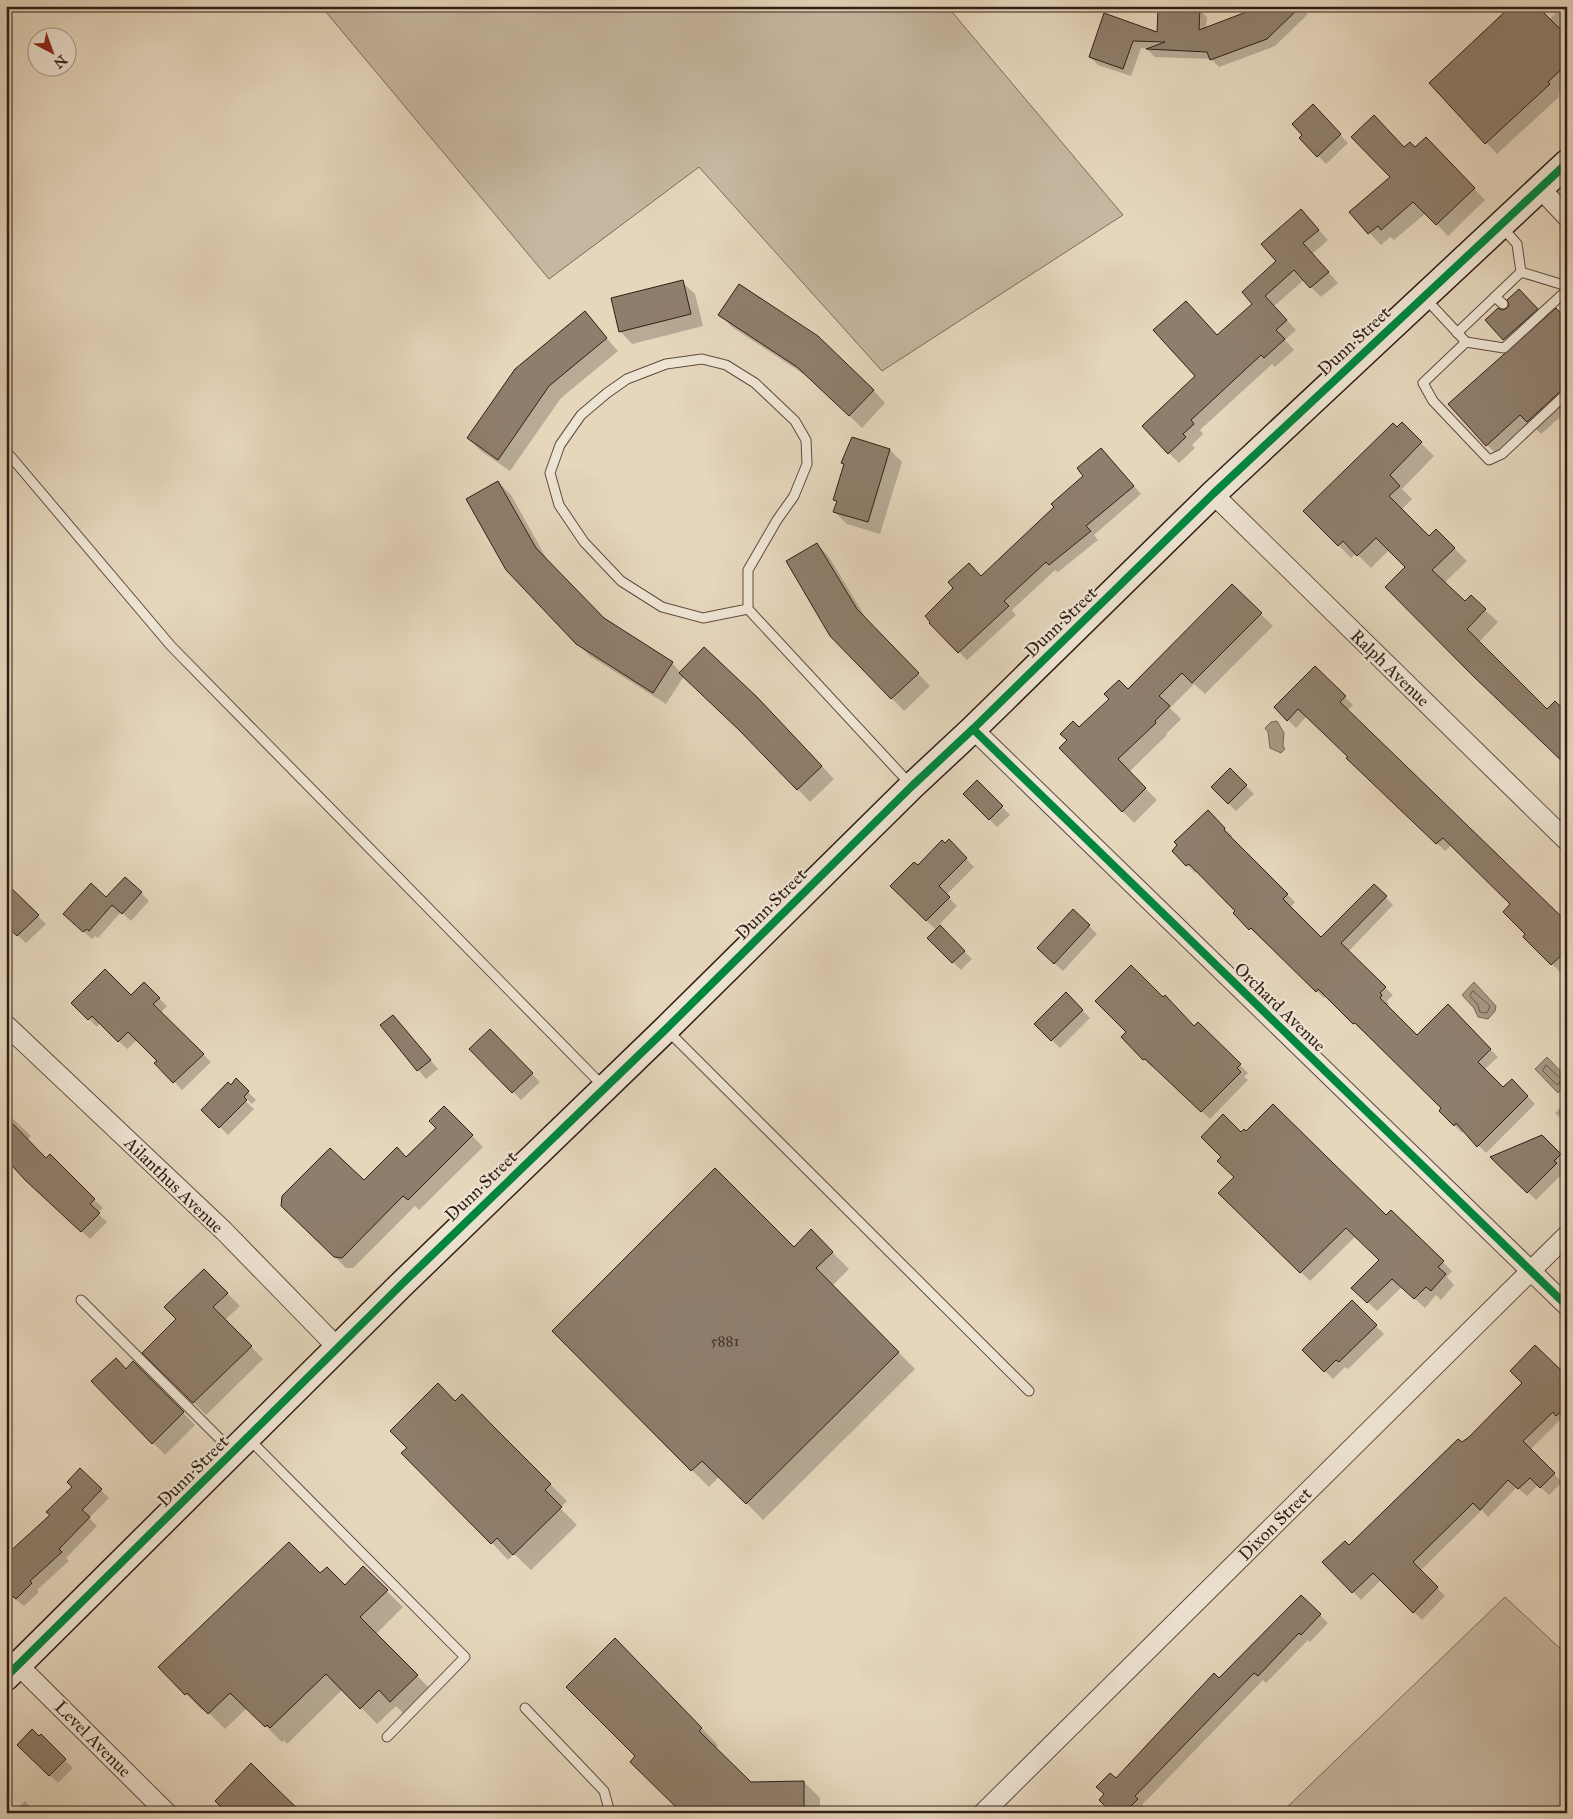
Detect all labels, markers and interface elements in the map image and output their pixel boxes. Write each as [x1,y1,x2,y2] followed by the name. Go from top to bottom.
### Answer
[28,28,78,78] north arrow
[50,51,70,72] text: N
[1313,301,1396,380] street label: Dunn Street
[1020,582,1102,662] street label: Dunn Street
[1346,625,1434,711] street label: Ralph Avenue
[731,863,812,944] street label: Dunn Street
[1229,958,1331,1056] street label: Orchard Avenue
[119,1131,228,1238] street label: Ailanthus Avenue
[440,1146,522,1226] street label: Dunn Street
[711,1332,739,1350] house number: 5881
[153,1430,234,1511] street label: Dunn Street
[1234,1482,1317,1565] street label: Dixon Street
[50,1696,136,1782] street label: Level Avenue

